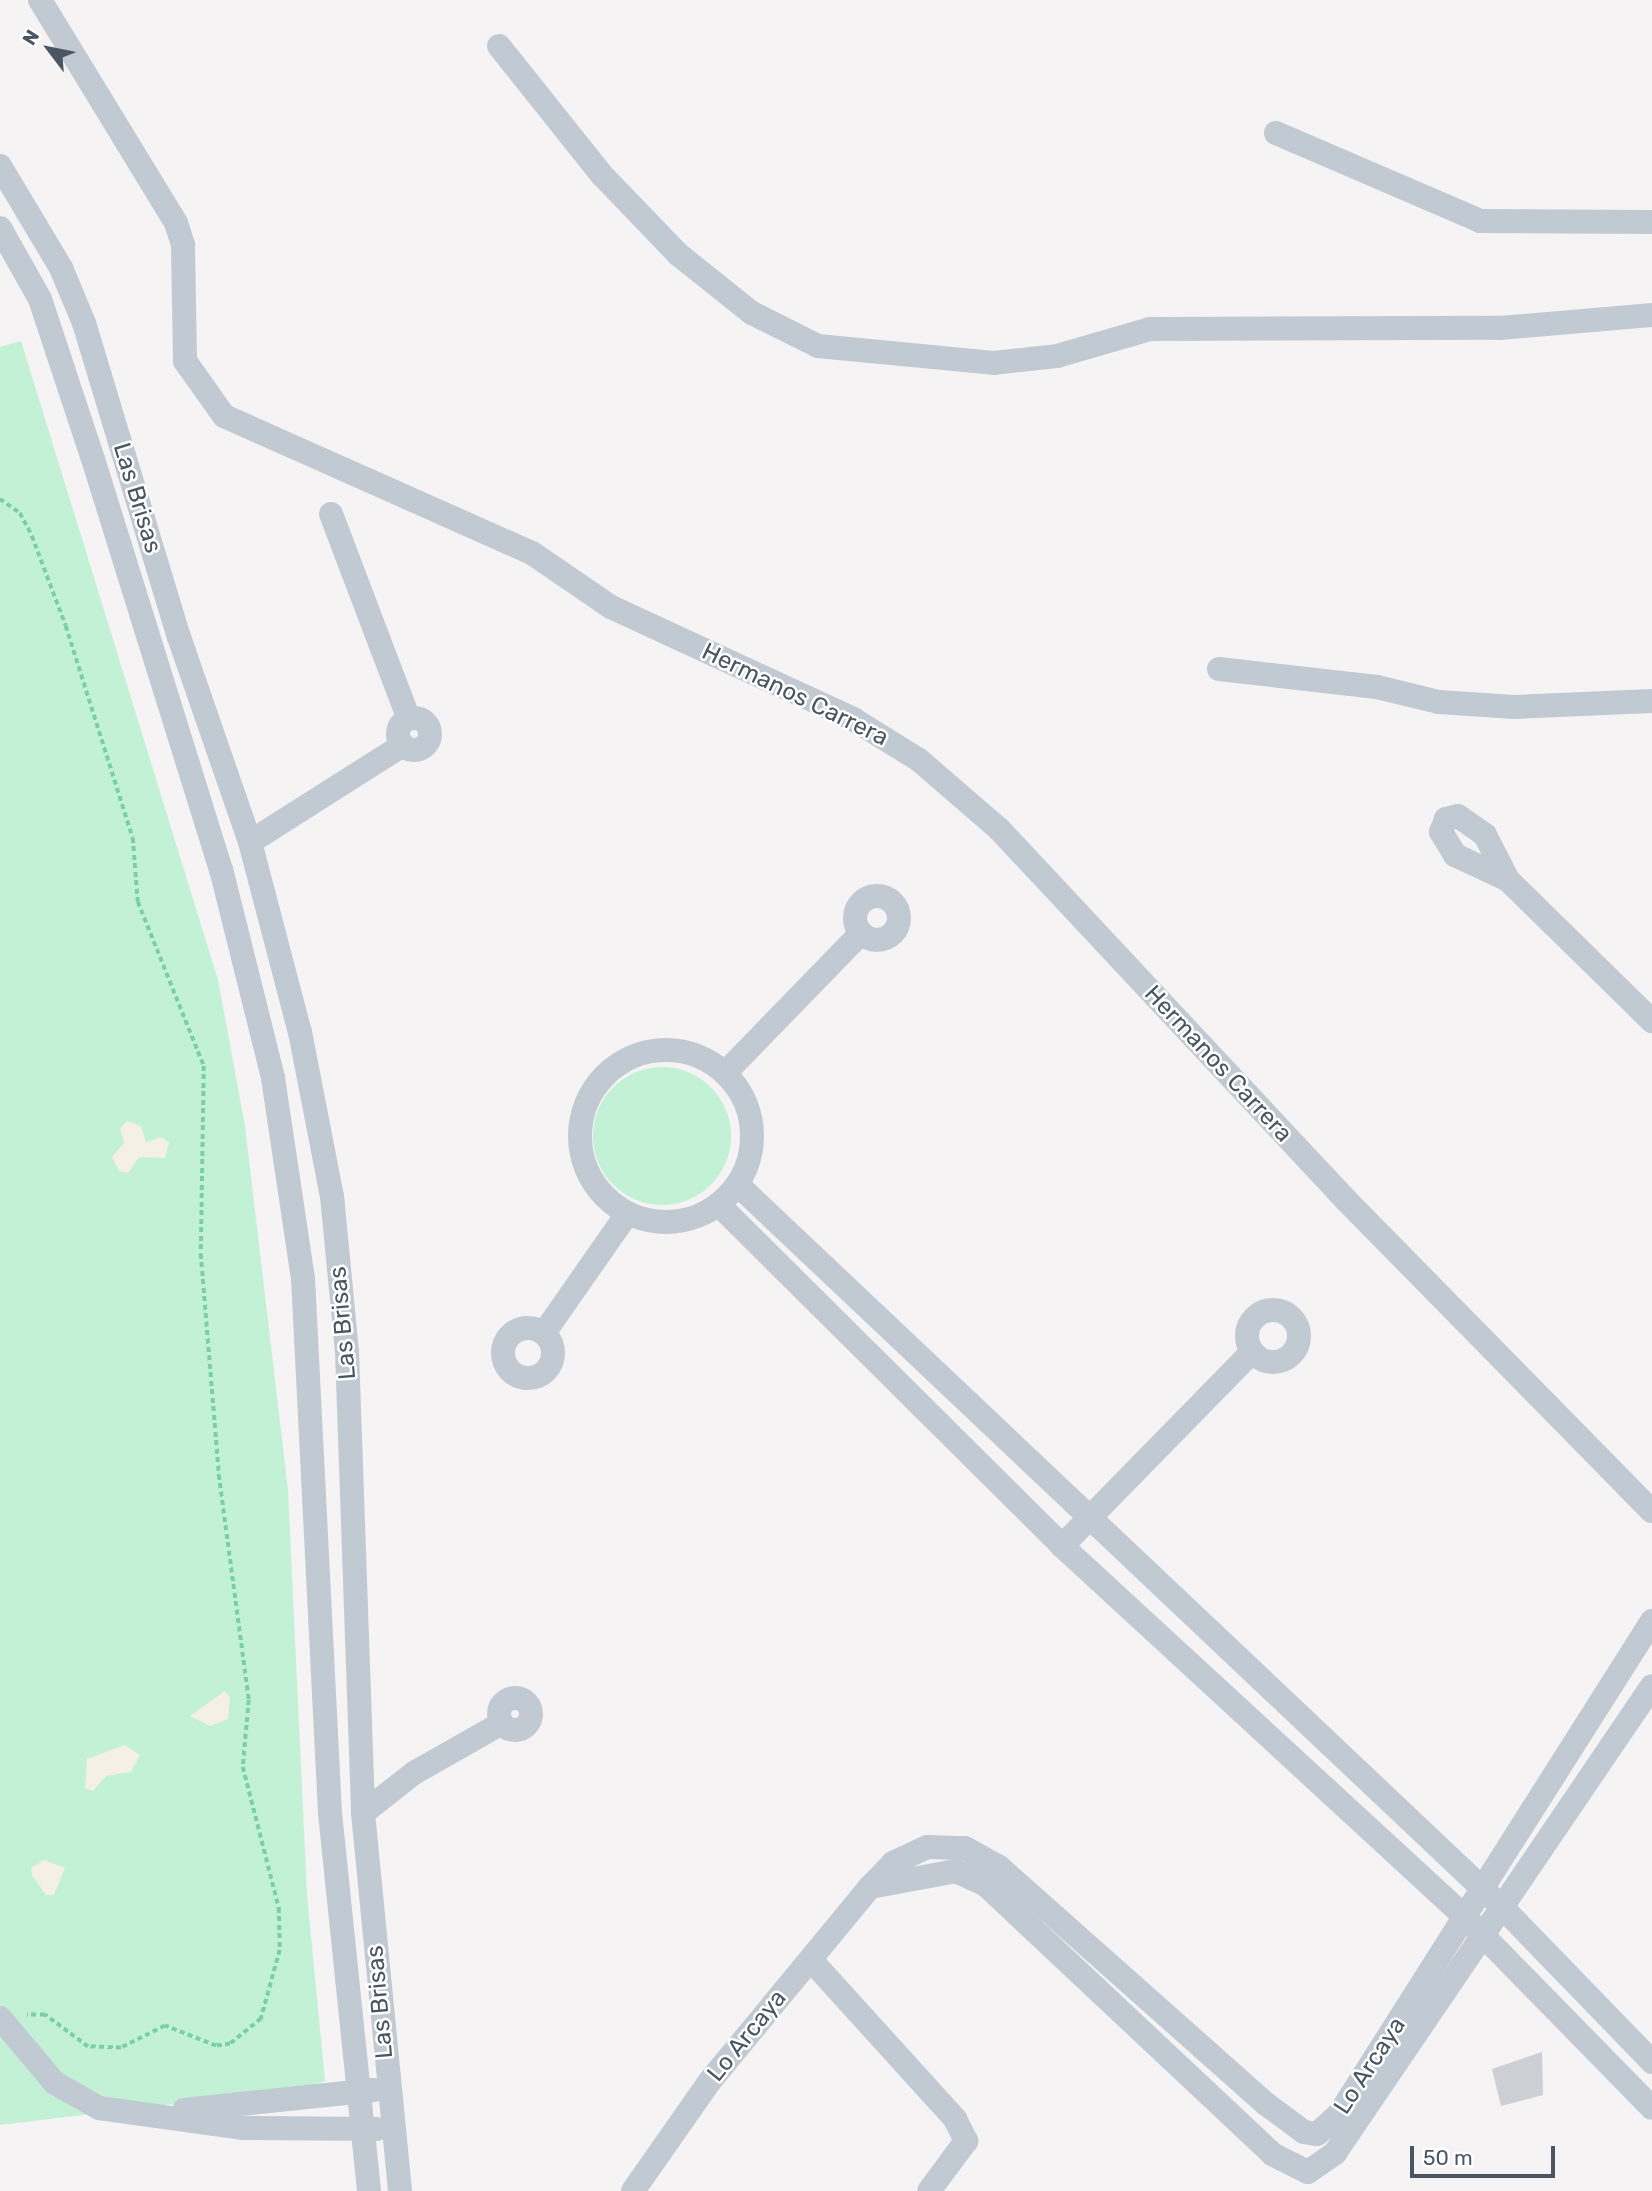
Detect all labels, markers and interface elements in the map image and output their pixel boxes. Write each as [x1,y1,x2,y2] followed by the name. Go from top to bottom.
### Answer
[14,14,84,84] north arrow
[17,26,44,50] text: N
[107,439,167,557] street label: Las Brisas
[697,637,893,753] street label: Hermanos Carrera
[1138,980,1298,1148] street label: Hermanos Carrera
[324,1265,362,1381] street label: Las Brisas
[361,1944,399,2060] street label: Las Brisas
[701,1984,793,2088] street label: Lo Arcaya
[1328,2012,1412,2120] street label: Lo Arcaya
[1414,2132,1559,2176] scale bar
[1423,2145,1473,2170] text: 50 m

